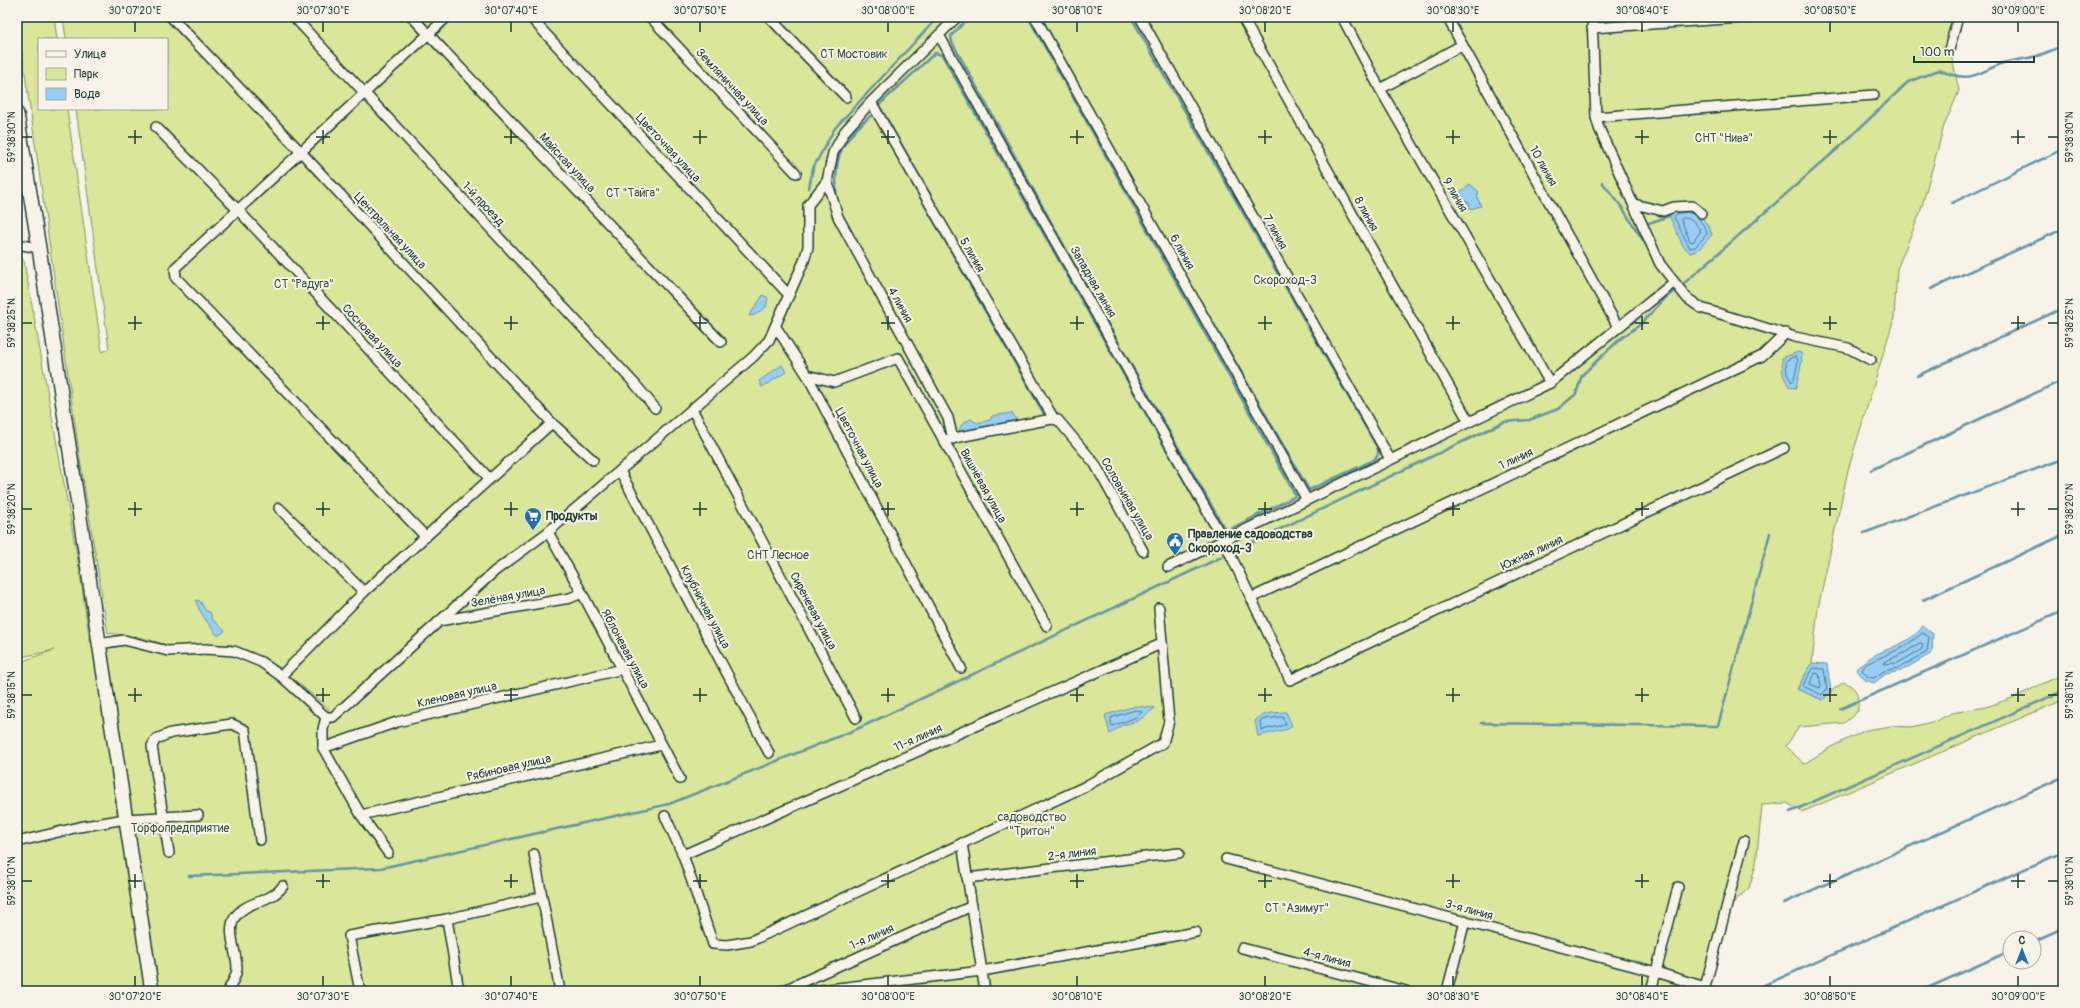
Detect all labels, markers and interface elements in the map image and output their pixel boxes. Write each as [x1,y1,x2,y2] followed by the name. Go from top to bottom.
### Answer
[109,5,161,17] text: 30°07'20"E
[297,5,349,17] text: 30°07'30"E
[485,5,537,17] text: 30°07'40"E
[674,5,726,17] text: 30°07'50"E
[861,5,915,17] text: 30°08'00"E
[1052,5,1102,17] text: 30°08'10"E
[1239,5,1291,17] text: 30°08'20"E
[1427,5,1479,17] text: 30°08'30"E
[1616,5,1668,17] text: 30°08'40"E
[1804,5,1856,17] text: 30°08'50"E
[1991,5,2045,17] text: 30°09'00"E
[38,38,168,110] legend
[1914,38,2034,64] scale bar
[692,45,772,129] street label: Земляничная улица
[1920,45,1955,60] text: 100 m
[74,47,106,62] text: Улица
[820,47,888,62] park label: СТ Мостовик
[74,67,99,82] text: Парк
[74,87,100,102] text: Вода
[632,110,704,186] street label: Цветочная улица
[6,111,18,162] text: 59°38'30"N
[2064,111,2076,162] text: 59°38'30"N
[536,130,599,196] street label: Майская улица
[1695,131,1753,146] park label: СНТ "Нива"
[1526,143,1560,189] street label: 10 линия
[1439,175,1471,215] street label: 9 линия
[459,179,508,230] street label: 1-й проезд
[606,186,660,201] park label: СТ "Тайга"
[351,190,430,273] street label: Центральная улица
[1350,194,1382,234] street label: 8 линия
[1259,212,1291,252] street label: 7 линия
[1166,232,1198,273] street label: 6 линия
[956,235,988,275] street label: 5 линия
[1066,244,1120,321] street label: Западная линия
[1253,273,1317,288] park label: Скороход-3
[274,277,334,292] park label: СТ "Радуга"
[884,285,916,326] street label: 4 линия
[6,298,18,348] text: 59°38'25"N
[2064,298,2076,348] text: 59°38'25"N
[339,301,406,371] street label: Сосновая улица
[832,405,887,491] street label: Цветочная улица
[1497,444,1536,473] street label: 1 линия
[956,446,1010,526] street label: Вишнёвая улица
[1097,455,1157,543] street label: Соловьиная улица
[6,483,18,534] text: 59°38'20"N
[2064,483,2076,534] text: 59°38'20"N
[523,506,543,531] supermarket icon: Продукты
[546,509,598,524] place label: Продукты
[1188,527,1313,556] place label: Правление садоводства Скороход-3
[1165,531,1185,556] public building icon: Правление садоводства Скороход-3
[1499,532,1566,574] street label: Южная линия
[747,548,809,563] park label: СНТ Лесное
[677,563,733,652] street label: Клубничная улица
[786,570,840,653] street label: Сиреневая улица
[469,583,547,611] street label: Зелёная улица
[598,607,652,692] street label: Яблоневая улица
[6,671,18,719] text: 59°38'15"N
[2064,671,2076,719] text: 59°38'15"N
[416,678,499,711] street label: Кленовая улица
[891,721,945,755] street label: 11-я линия
[465,751,553,785] street label: Рябиновая улица
[997,810,1067,839] park label: садоводство "Тритон"
[131,821,229,836] park label: Торфопредприятие
[1047,844,1097,864] street label: 2-я линия
[6,856,18,906] text: 59°38'10"N
[2064,856,2076,906] text: 59°38'10"N
[1444,896,1495,924] street label: 3-я линия
[1265,901,1329,916] park label: СТ "Азимут"
[848,921,897,953] street label: 1-я линия
[2002,930,2042,970] north arrow
[2019,934,2026,947] text: С
[1301,944,1353,972] street label: 4-я линия
[109,991,161,1003] text: 30°07'20"E
[297,991,349,1003] text: 30°07'30"E
[485,991,537,1003] text: 30°07'40"E
[674,991,726,1003] text: 30°07'50"E
[861,991,915,1003] text: 30°08'00"E
[1052,991,1102,1003] text: 30°08'10"E
[1239,991,1291,1003] text: 30°08'20"E
[1427,991,1479,1003] text: 30°08'30"E
[1616,991,1668,1003] text: 30°08'40"E
[1804,991,1856,1003] text: 30°08'50"E
[1991,991,2045,1003] text: 30°09'00"E

